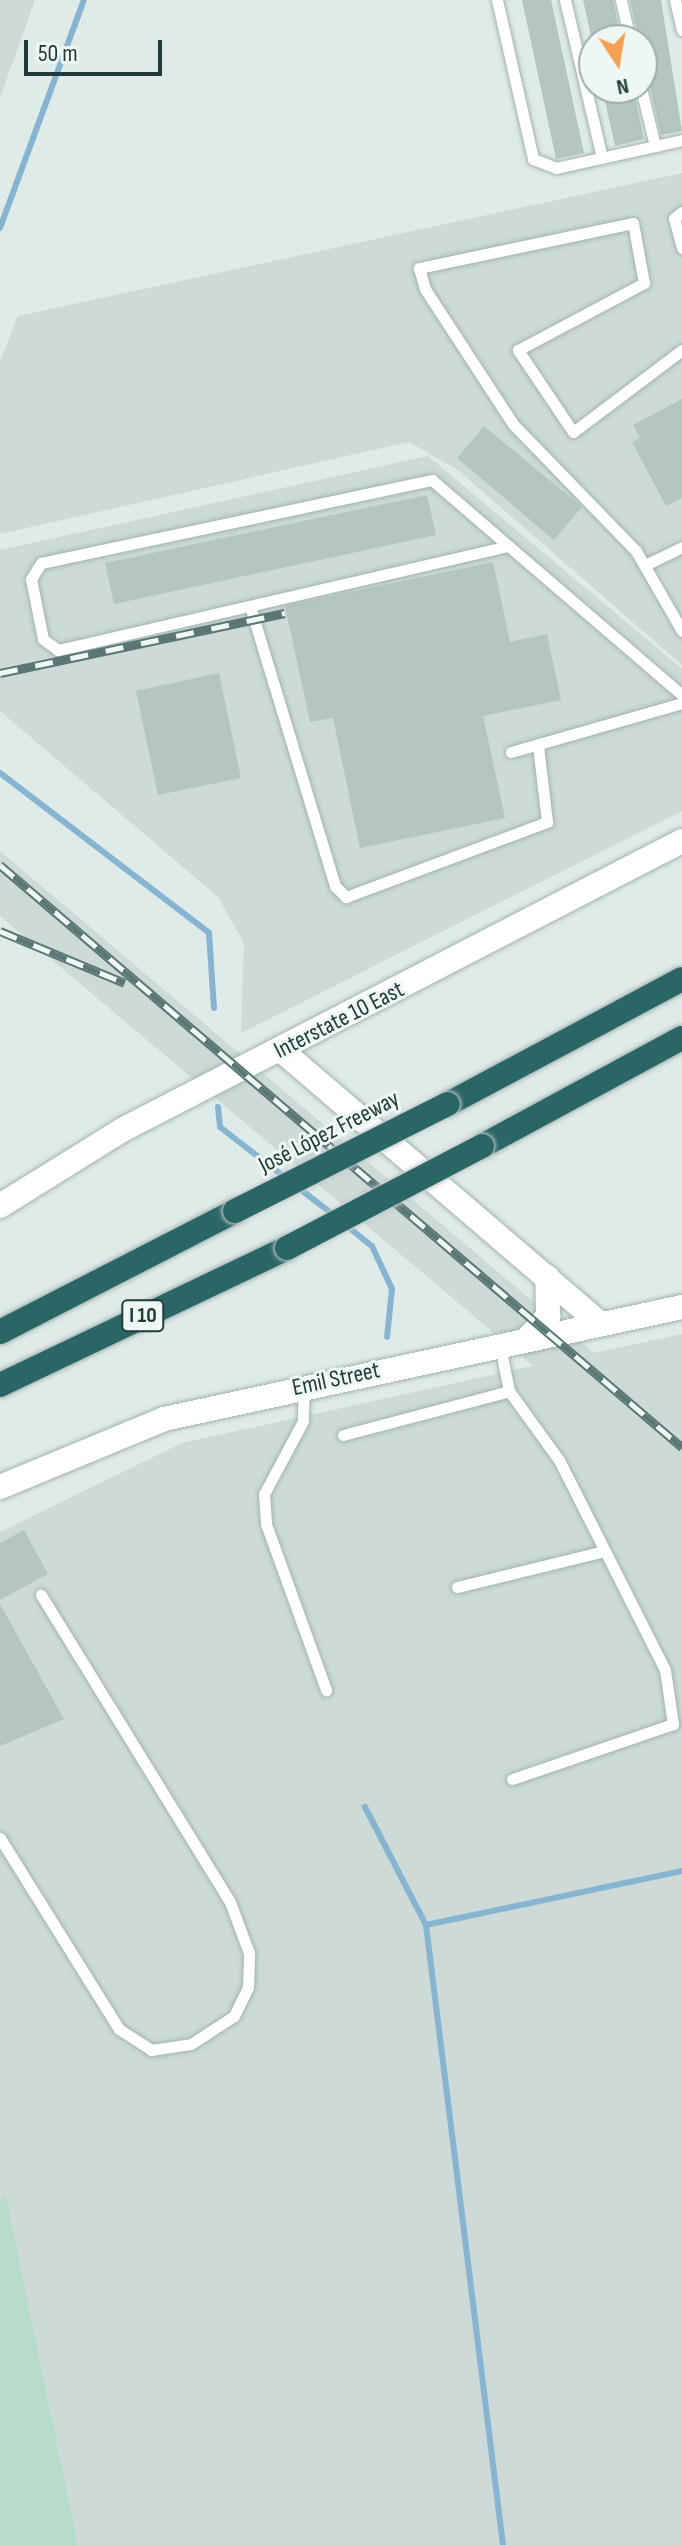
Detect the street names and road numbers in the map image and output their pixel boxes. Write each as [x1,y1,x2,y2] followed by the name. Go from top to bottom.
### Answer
[269,975,409,1065] street label: Interstate 10 East
[254,1084,404,1180] street label: José López Freeway
[121,1298,165,1334] road number: I 10
[290,1356,382,1402] street label: Emil Street

